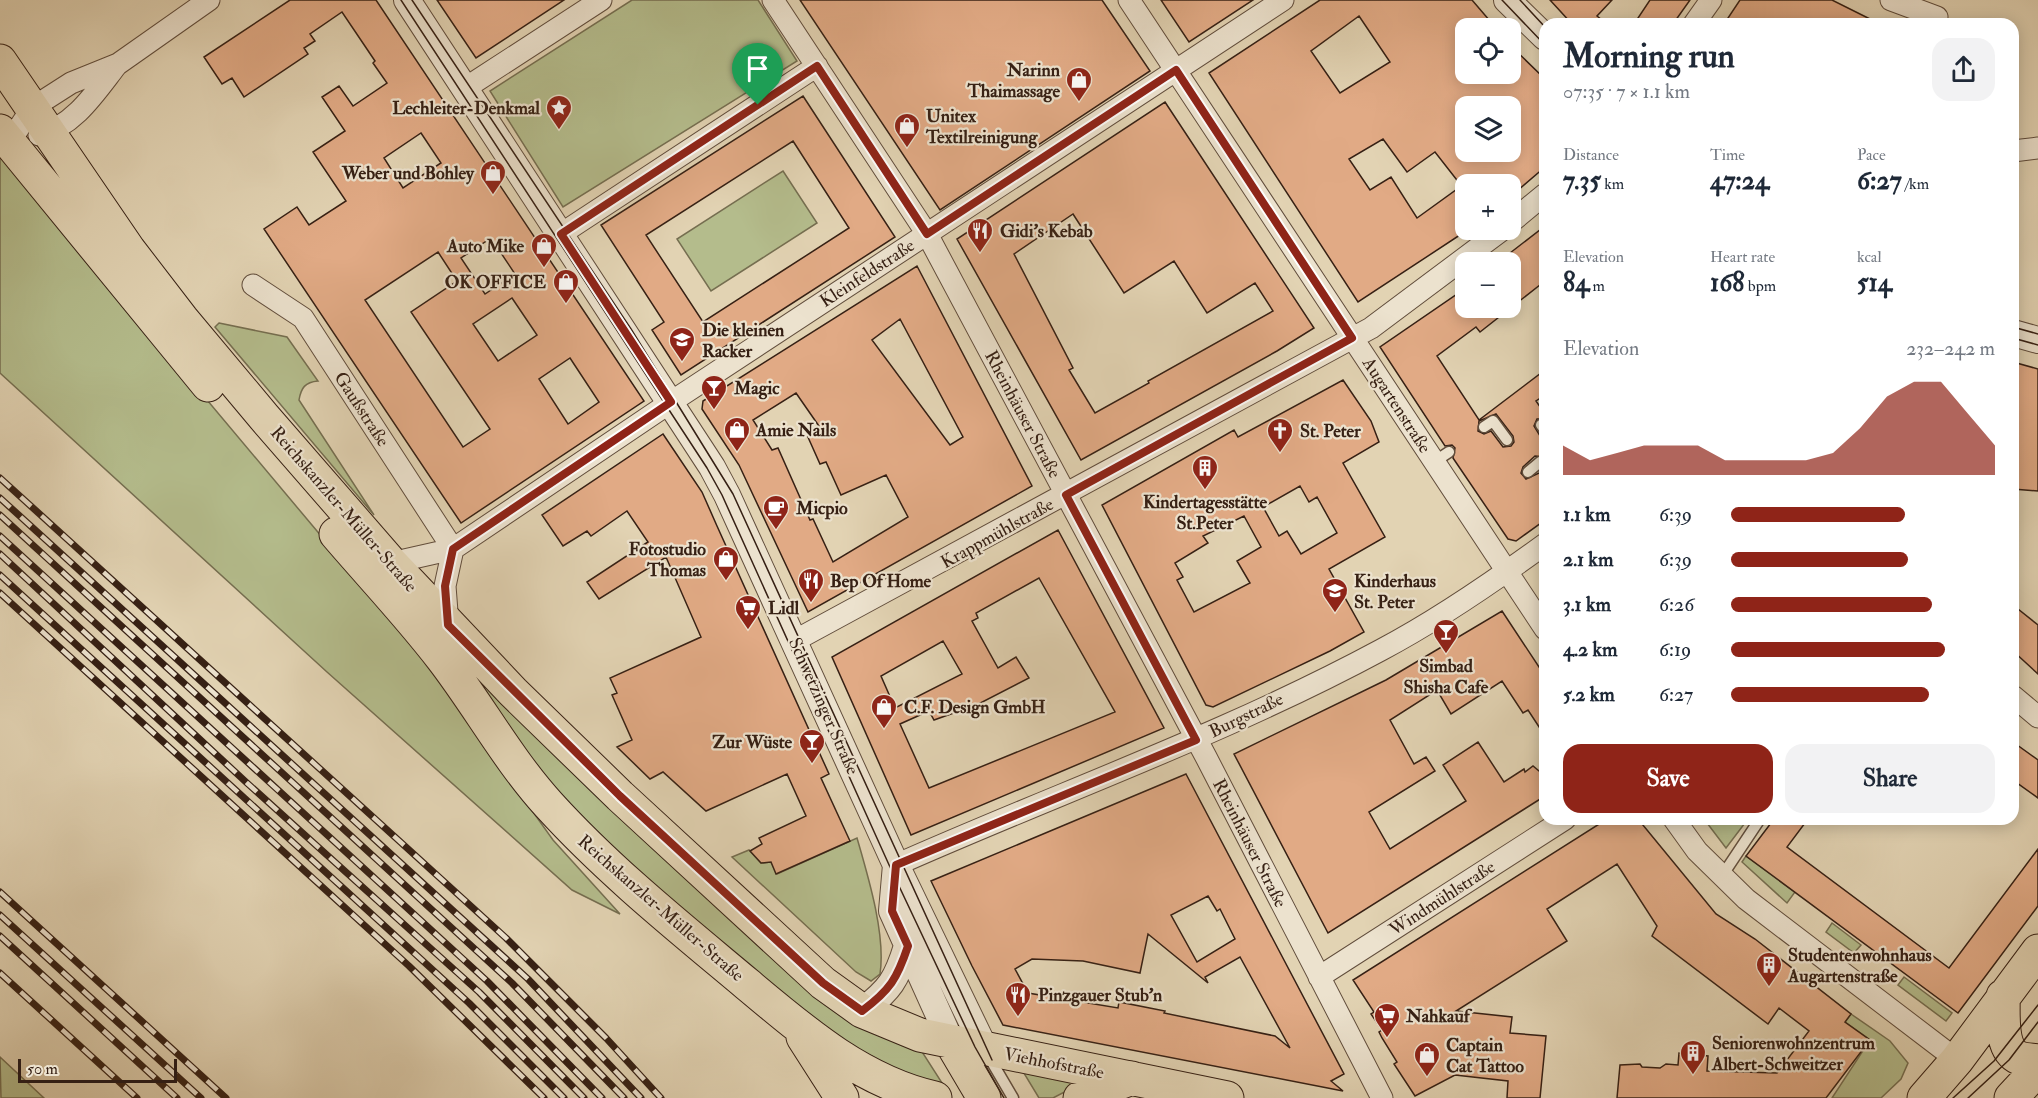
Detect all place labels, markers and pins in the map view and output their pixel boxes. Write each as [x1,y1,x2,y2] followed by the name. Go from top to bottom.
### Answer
[732,43,783,105] pin
[967,59,1061,103] place label: Narinn Thaimassage
[1064,65,1094,103] shop icon: Narinn Thaimassage
[544,93,574,131] place icon: Lechleiter-Denkmal
[392,97,540,120] place label: Lechleiter-Denkmal
[925,105,1038,149] place label: Unitex Textilreinigung
[892,111,922,149] shop icon: Unitex Textilreinigung
[478,158,508,196] shop icon: Weber und Bohley
[341,162,475,185] place label: Weber und Bohley
[965,216,995,254] restaurant icon: Gidi's Kebab
[1000,220,1093,243] place label: Gidi's Kebab
[529,231,559,269] shop icon: Auto Mike
[446,235,524,258] place label: Auto Mike
[551,267,581,305] shop icon: OK OFFICE
[445,271,546,294] place label: OK OFFICE
[702,319,785,363] place label: Die kleinen Racker
[667,325,697,363] school or university icon: Die kleinen Racker
[699,373,729,411] bar icon: Magic
[733,377,780,400] place label: Magic
[722,415,752,453] shop icon: Amie Nails
[1265,416,1295,454] church icon: St. Peter
[755,419,836,442] place label: Amie Nails
[1300,420,1361,443] place label: St. Peter
[1190,453,1220,491] building icon: Kindertagesstätte St.Peter
[1143,491,1268,535] place label: Kindertagesstätte St.Peter
[761,493,791,531] cafe icon: Micpio
[795,497,848,520] place label: Micpio
[628,538,706,582] place label: Fotostudio Thomas
[711,544,741,582] shop icon: Fotostudio Thomas
[796,566,826,604] restaurant icon: Bep Of Home
[830,570,932,593] place label: Bep Of Home
[1354,570,1436,614] place label: Kinderhaus St. Peter
[1320,576,1350,614] school or university icon: Kinderhaus St. Peter
[733,593,763,631] supermarket icon: Lidl
[768,597,800,620] place label: Lidl
[1431,617,1461,655] bar icon: Simbad Shisha Cafe
[1404,655,1489,699] place label: Simbad Shisha Cafe
[869,692,899,730] shop icon: C.F. Design GmbH
[904,696,1046,719] place label: C.F. Design GmbH
[797,727,827,765] bar icon: Zur Wüste
[712,731,792,754] place label: Zur Wüste
[1787,944,1932,988] place label: Studentenwohnhaus Augartenstraße
[1754,950,1784,988] building icon: Studentenwohnhaus Augartenstraße
[1003,980,1033,1018] restaurant icon: Pinzgauer Stub'n
[1038,984,1163,1007] place label: Pinzgauer Stub'n
[1372,1001,1402,1039] supermarket icon: Nahkauf
[1405,1005,1473,1028] place label: Nahkauf
[1711,1032,1876,1076] place label: Seniorenwohnzentrum Albert-Schweitzer
[1446,1034,1524,1078] place label: Captain Cat Tattoo
[1678,1038,1708,1076] building icon: Seniorenwohnzentrum Albert-Schweitzer
[1412,1040,1442,1078] shop icon: Captain Cat Tattoo

